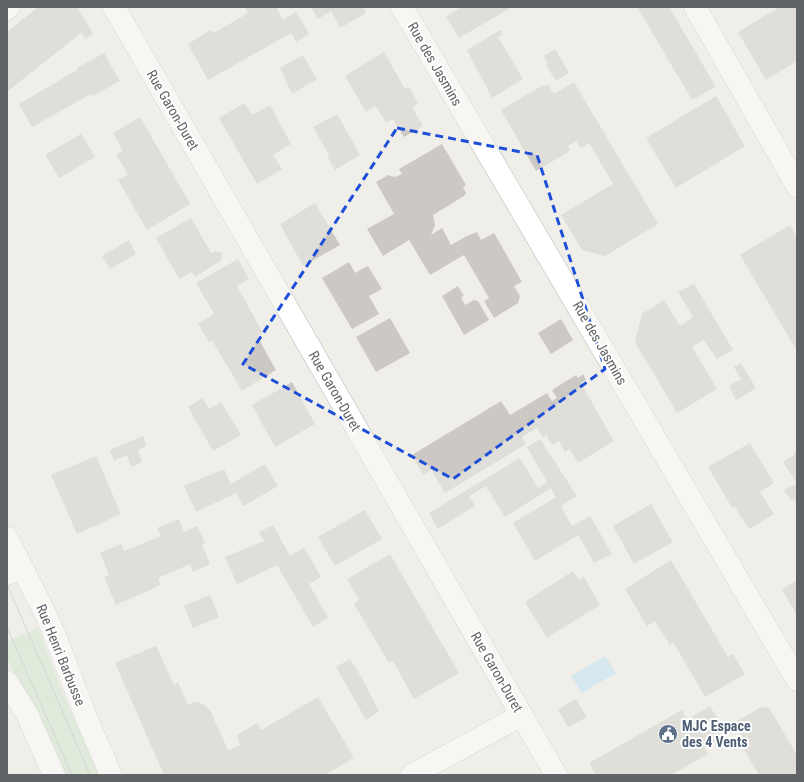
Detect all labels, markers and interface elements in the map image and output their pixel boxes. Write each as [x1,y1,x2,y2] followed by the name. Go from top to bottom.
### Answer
[405,19,465,109] street label: Rue des Jasmins
[144,67,202,153] street label: Rue Garon-Duret
[570,298,630,388] street label: Rue des Jasmins
[306,348,364,434] street label: Rue Garon-Duret
[33,602,89,709] street label: Rue Henri Barbusse
[468,629,526,715] street label: Rue Garon-Duret
[682,718,751,750] place label: MJC Espace des 4 Vents
[657,723,679,745] public building icon: MJC Espace des 4 Vents

